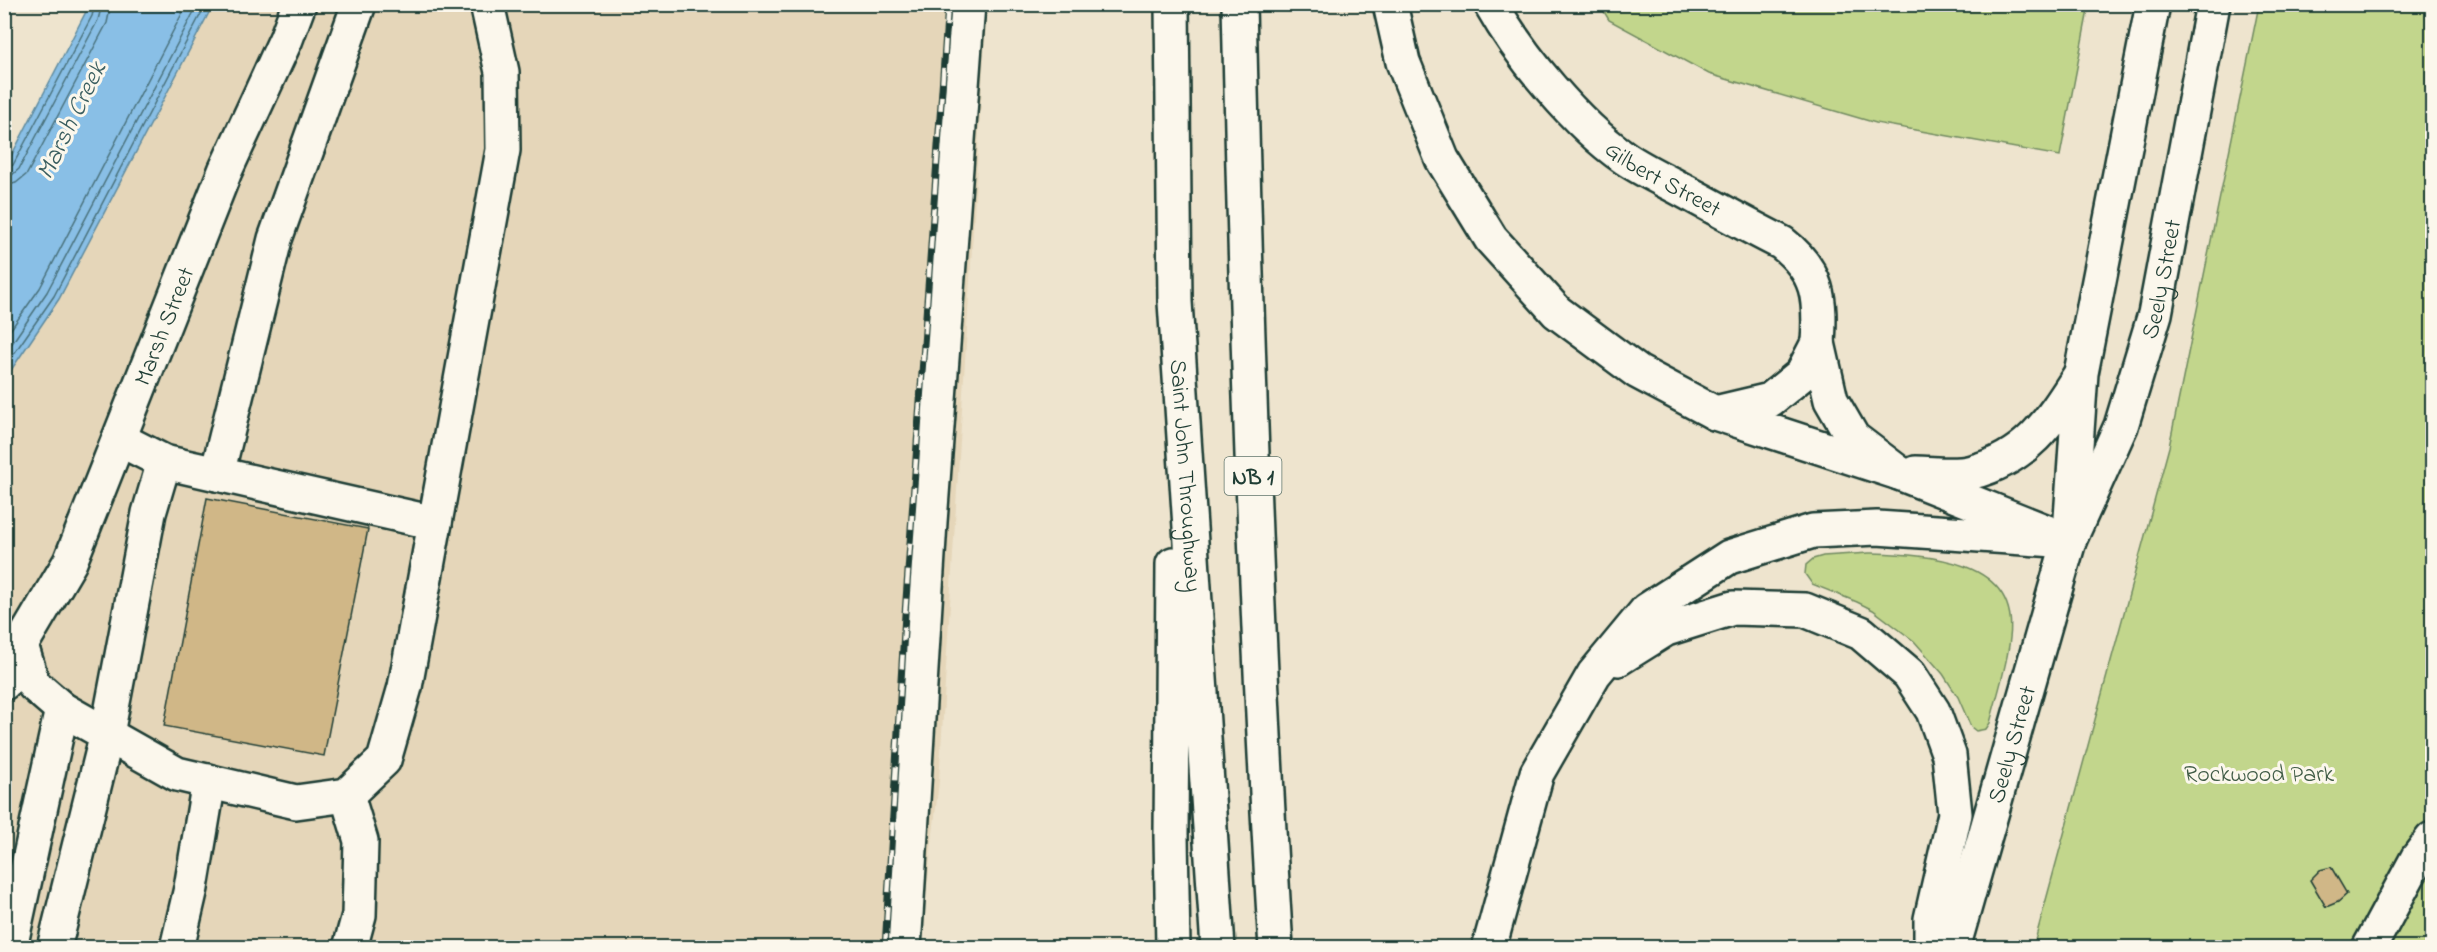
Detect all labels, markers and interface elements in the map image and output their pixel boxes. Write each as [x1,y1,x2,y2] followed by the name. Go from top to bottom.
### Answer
[28,54,118,187] water label: Marsh Creek
[1596,134,1727,228] street label: Gilbert Street
[2133,217,2192,344] street label: Seely Street
[127,262,205,391] street label: Marsh Street
[1159,358,1209,593] street label: Saint John Throughway
[1224,457,1282,495] road number: NB 1
[1980,682,2047,808] street label: Seely Street
[2184,758,2335,793] park label: Rockwood Park

